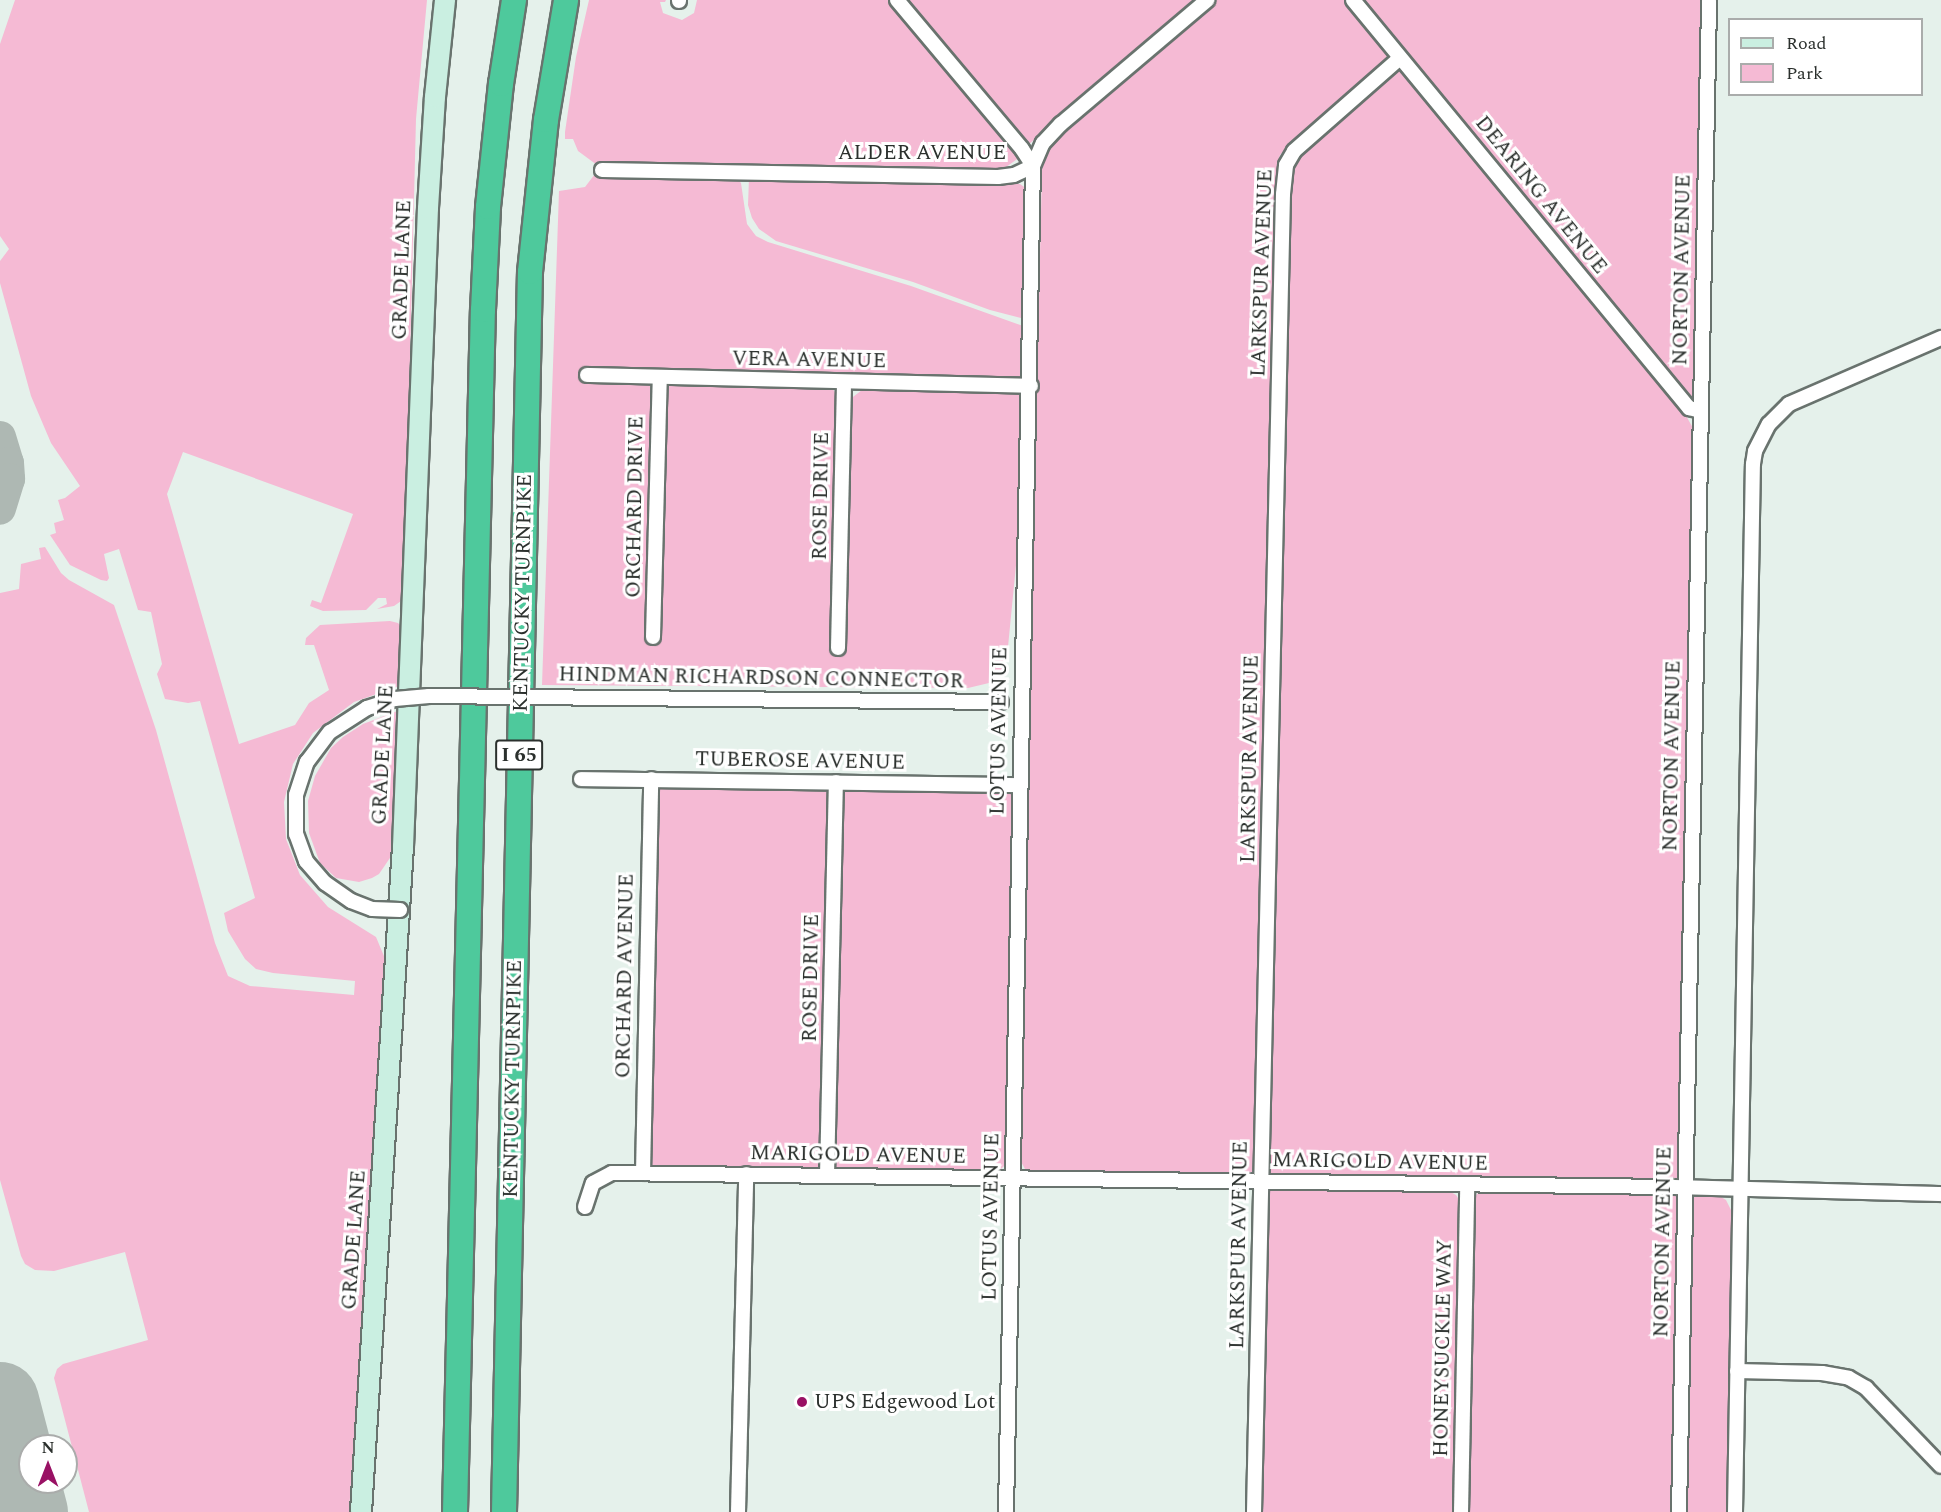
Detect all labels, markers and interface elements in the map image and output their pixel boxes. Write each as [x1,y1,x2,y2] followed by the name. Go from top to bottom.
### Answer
[1728,18,1923,96] legend
[1786,30,1827,57] text: Road
[1786,60,1823,87] text: Park
[1469,111,1613,279] street label: DEARING AVENUE
[838,140,1006,166] street label: ALDER AVENUE
[1246,169,1278,377] street label: LARKSPUR AVENUE
[1668,174,1696,366] street label: NORTON AVENUE
[387,200,417,340] street label: GRADE LANE
[732,346,886,374] street label: VERA AVENUE
[621,416,649,598] street label: ORCHARD DRIVE
[807,432,835,560] street label: ROSE DRIVE
[508,474,538,712] street label: KENTUCKY TURNPIKE
[985,647,1013,815] street label: LOTUS AVENUE
[1236,655,1264,863] street label: LARKSPUR AVENUE
[1658,660,1686,852] street label: NORTON AVENUE
[558,662,964,694] street label: HINDMAN RICHARDSON CONNECTOR
[367,685,399,825] street label: GRADE LANE
[495,738,543,772] road number: I 65
[695,747,905,775] street label: TUBEROSE AVENUE
[611,874,639,1078] street label: ORCHARD AVENUE
[797,914,825,1042] street label: ROSE DRIVE
[498,960,528,1198] street label: KENTUCKY TURNPIKE
[977,1133,1005,1301] street label: LOTUS AVENUE
[750,1141,966,1169] street label: MARIGOLD AVENUE
[1225,1141,1253,1349] street label: LARKSPUR AVENUE
[1649,1146,1677,1338] street label: NORTON AVENUE
[1272,1148,1488,1176] street label: MARIGOLD AVENUE
[337,1169,371,1311] street label: GRADE LANE
[1428,1239,1458,1457] street label: HONEYSUCKLE WAY
[814,1389,995,1415] place label: UPS Edgewood Lot
[795,1395,809,1409] marker: UPS Edgewood Lot
[18,1434,78,1494] north arrow
[41,1436,55,1460] text: N

